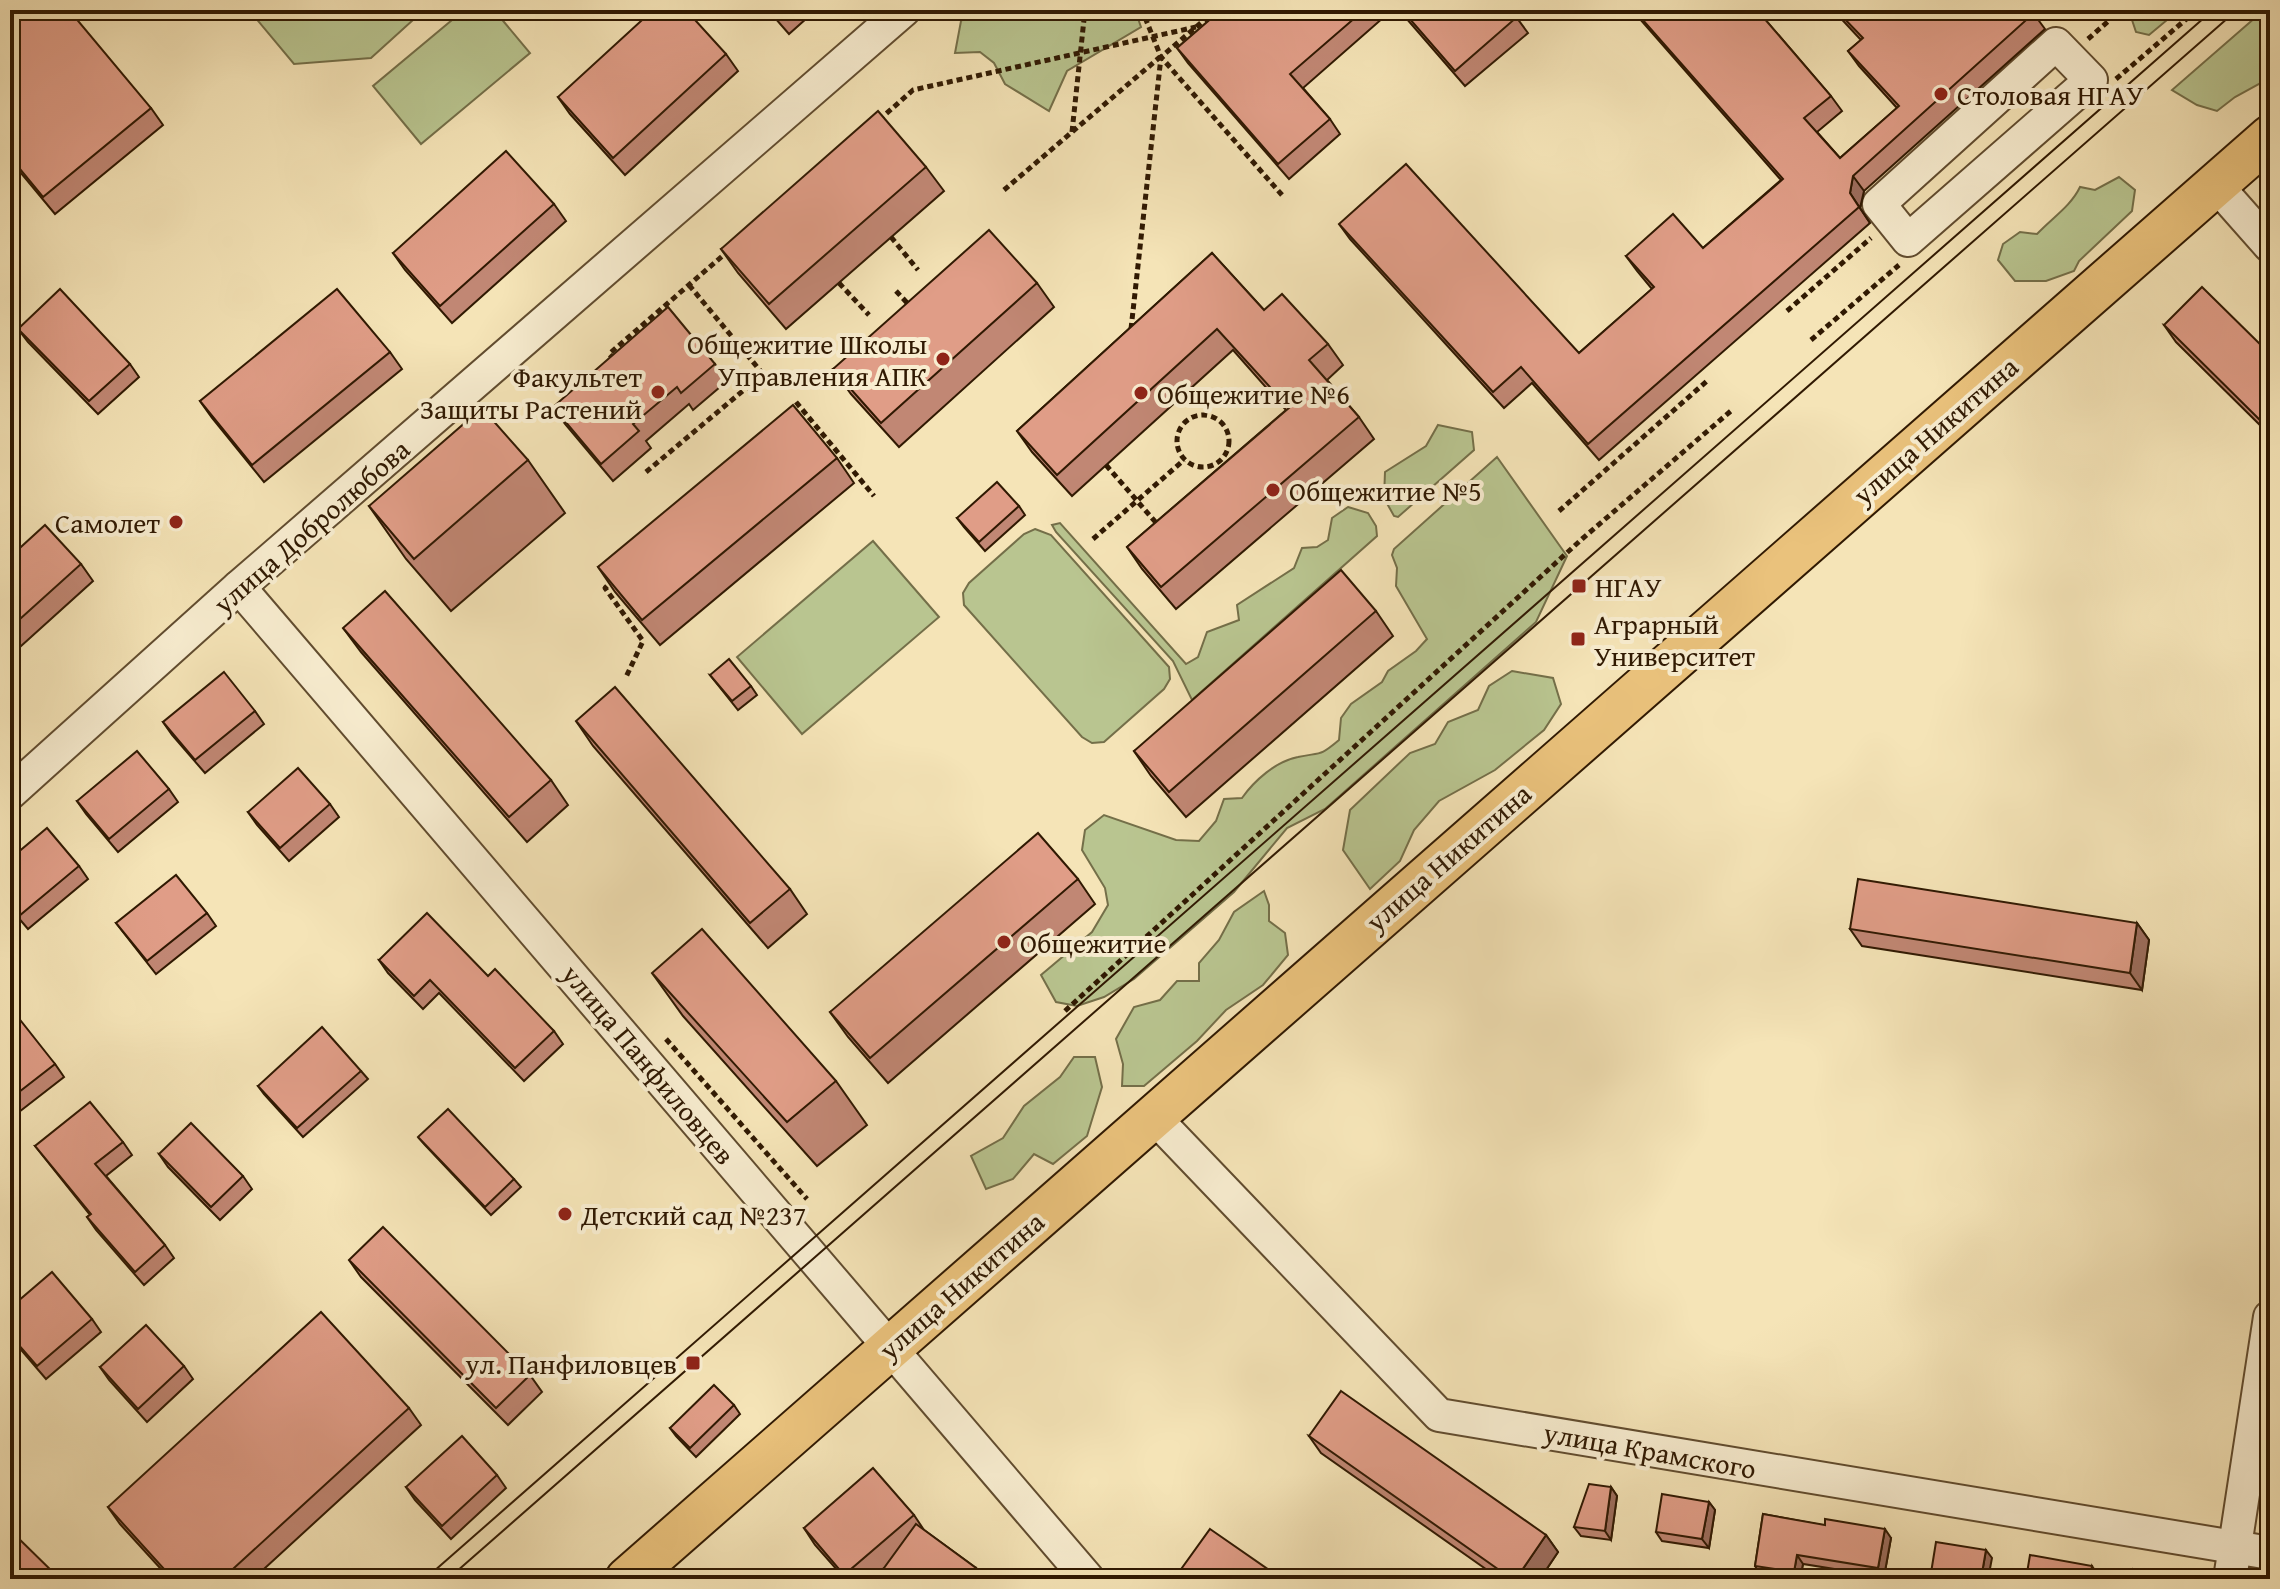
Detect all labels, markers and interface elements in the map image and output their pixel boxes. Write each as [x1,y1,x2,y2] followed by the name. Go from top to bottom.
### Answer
[1957,74,2144,115] place label: Столовая НГАУ
[1932,85,1950,103] marker: Столовая НГАУ
[687,323,927,396] place label: Общежитие Школы Управления АПК
[1842,346,2027,514] street label: улица Никитина
[934,350,952,368] marker: Общежитие Школы Управления АПК
[420,356,642,429] place label: Факультет Защиты Растений
[1157,373,1350,414] place label: Общежитие №6
[649,383,667,401] marker: Факультет Защиты Растений
[1132,384,1150,402] marker: Общежитие №6
[203,428,419,624] street label: улица Добролюбова
[1289,470,1482,511] place label: Общежитие №5
[1264,481,1282,499] marker: Общежитие №5
[55,502,160,543] place label: Самолет
[167,513,185,531] marker: Самолет
[1595,566,1662,607] place label: НГАУ
[1570,577,1588,595] marker: НГАУ
[1594,603,1756,676] place label: Аграрный Университет
[1569,630,1587,648] marker: Аграрный Университет
[1355,773,1540,941] street label: улица Никитина
[1020,922,1167,963] place label: Общежитие
[995,933,1013,951] marker: Общежитие
[552,954,745,1173] street label: улица Панфиловцев
[580,1194,806,1235] place label: Детский сад №237
[868,1201,1053,1369] street label: улица Никитина
[556,1205,574,1223] marker: Детский сад №237
[464,1343,677,1384] place label: ул. Панфиловцев
[684,1354,702,1372] marker: ул. Панфиловцев
[1540,1411,1759,1489] street label: улица Крамского

